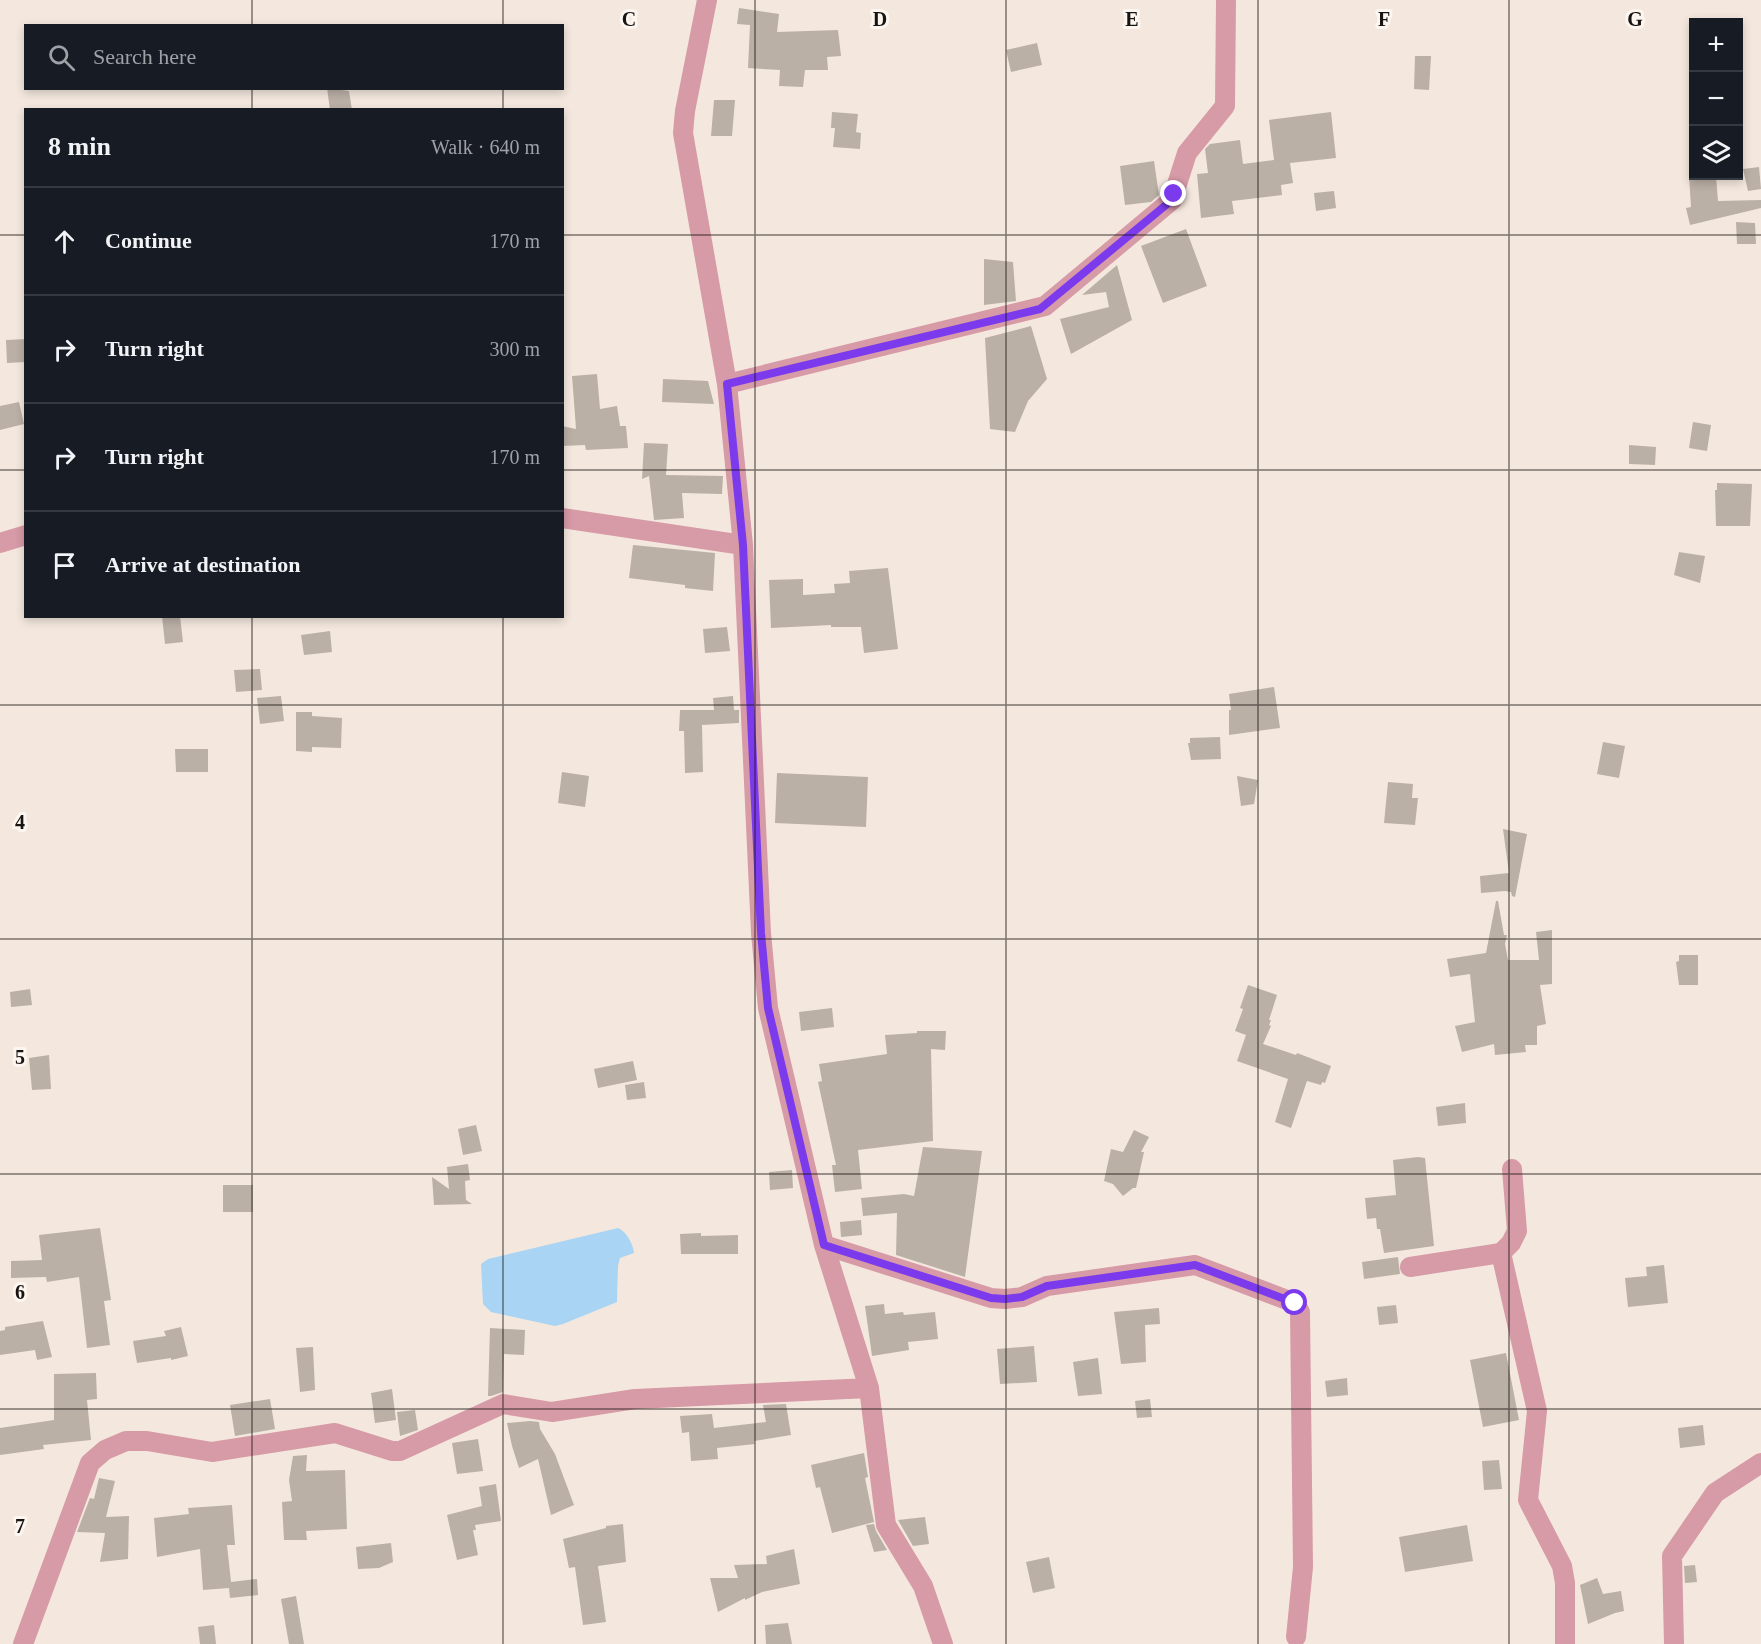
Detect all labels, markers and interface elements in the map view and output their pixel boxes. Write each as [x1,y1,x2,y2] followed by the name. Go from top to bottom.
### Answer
[622,8,636,30] text: C
[873,8,887,30] text: D
[1125,8,1139,30] text: E
[1378,8,1390,30] text: F
[1627,8,1643,30] text: G
[1689,18,1743,180] map controls
[1689,18,1743,72] button: +
[24,24,564,90] search box
[45,41,78,74] icon: search
[93,44,196,69] text: Search here
[1689,72,1743,126] button: −
[1689,126,1743,180] button: layers
[48,132,111,161] text: 8 min
[431,136,540,158] text: Walk · 640 m
[1160,180,1186,206] route end
[48,225,81,258] icon: ahead
[105,228,192,253] text: Continue
[489,230,540,252] text: 170 m
[48,333,81,366] icon: right
[105,336,204,361] text: Turn right
[489,338,540,360] text: 300 m
[48,441,81,474] icon: right
[105,444,204,469] text: Turn right
[489,446,540,468] text: 170 m
[48,549,81,582] icon: arrive
[105,552,301,577] text: Arrive at destination
[15,811,25,833] text: 4
[15,1046,25,1068] text: 5
[15,1281,25,1303] text: 6
[1281,1289,1307,1315] route start
[15,1515,25,1537] text: 7

